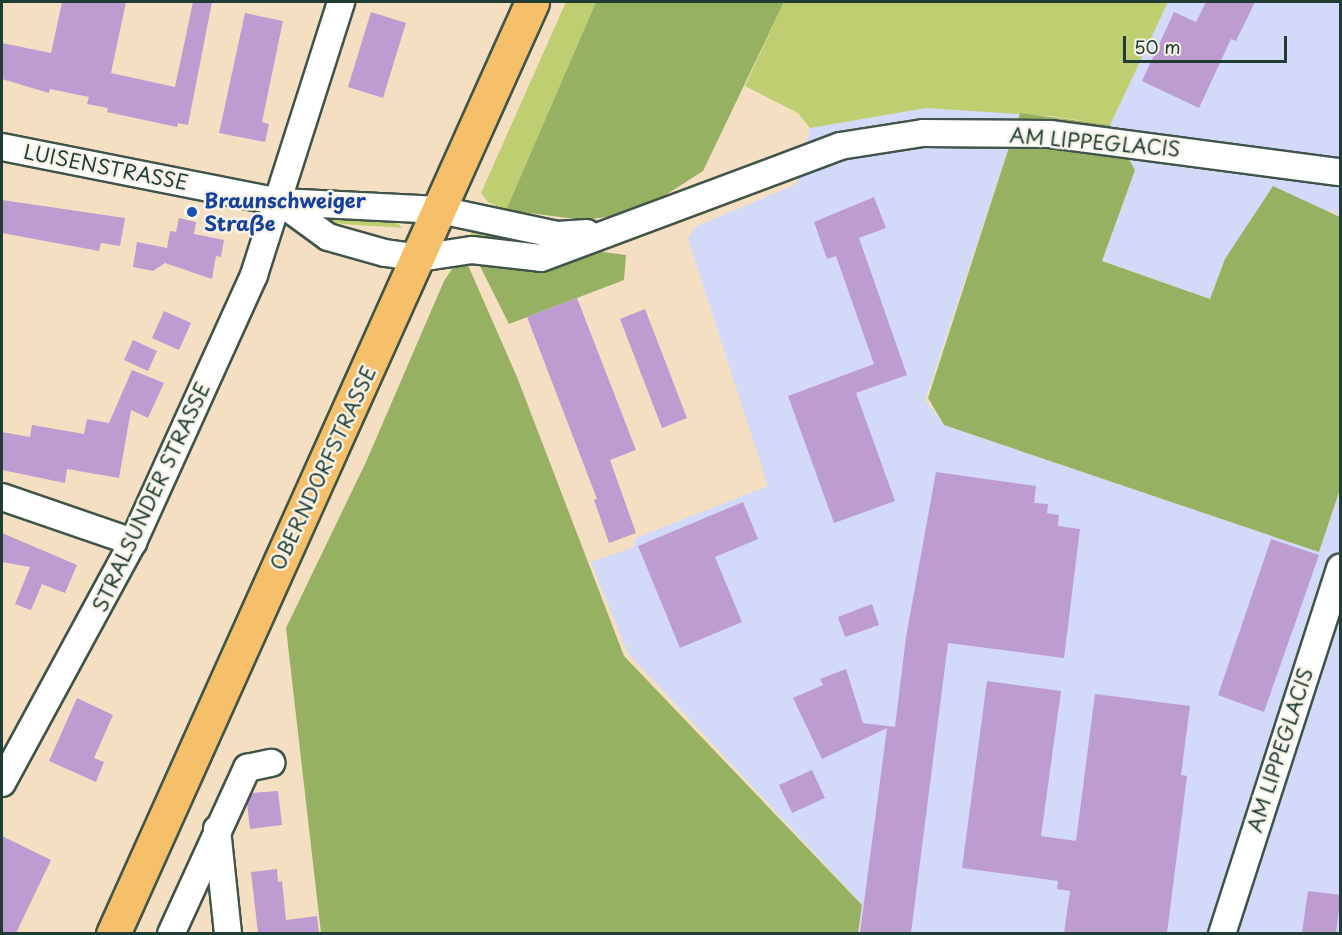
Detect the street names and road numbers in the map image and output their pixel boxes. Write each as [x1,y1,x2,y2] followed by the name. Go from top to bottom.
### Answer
[1009,123,1181,161] street label: AM LIPPEGLACIS
[22,139,190,195] street label: LUISENSTRASSE
[265,362,381,574] street label: OBERNDORFSTRASSE
[87,377,215,617] street label: STRALSUNDER STRASSE
[1242,665,1318,835] street label: AM LIPPEGLACIS

